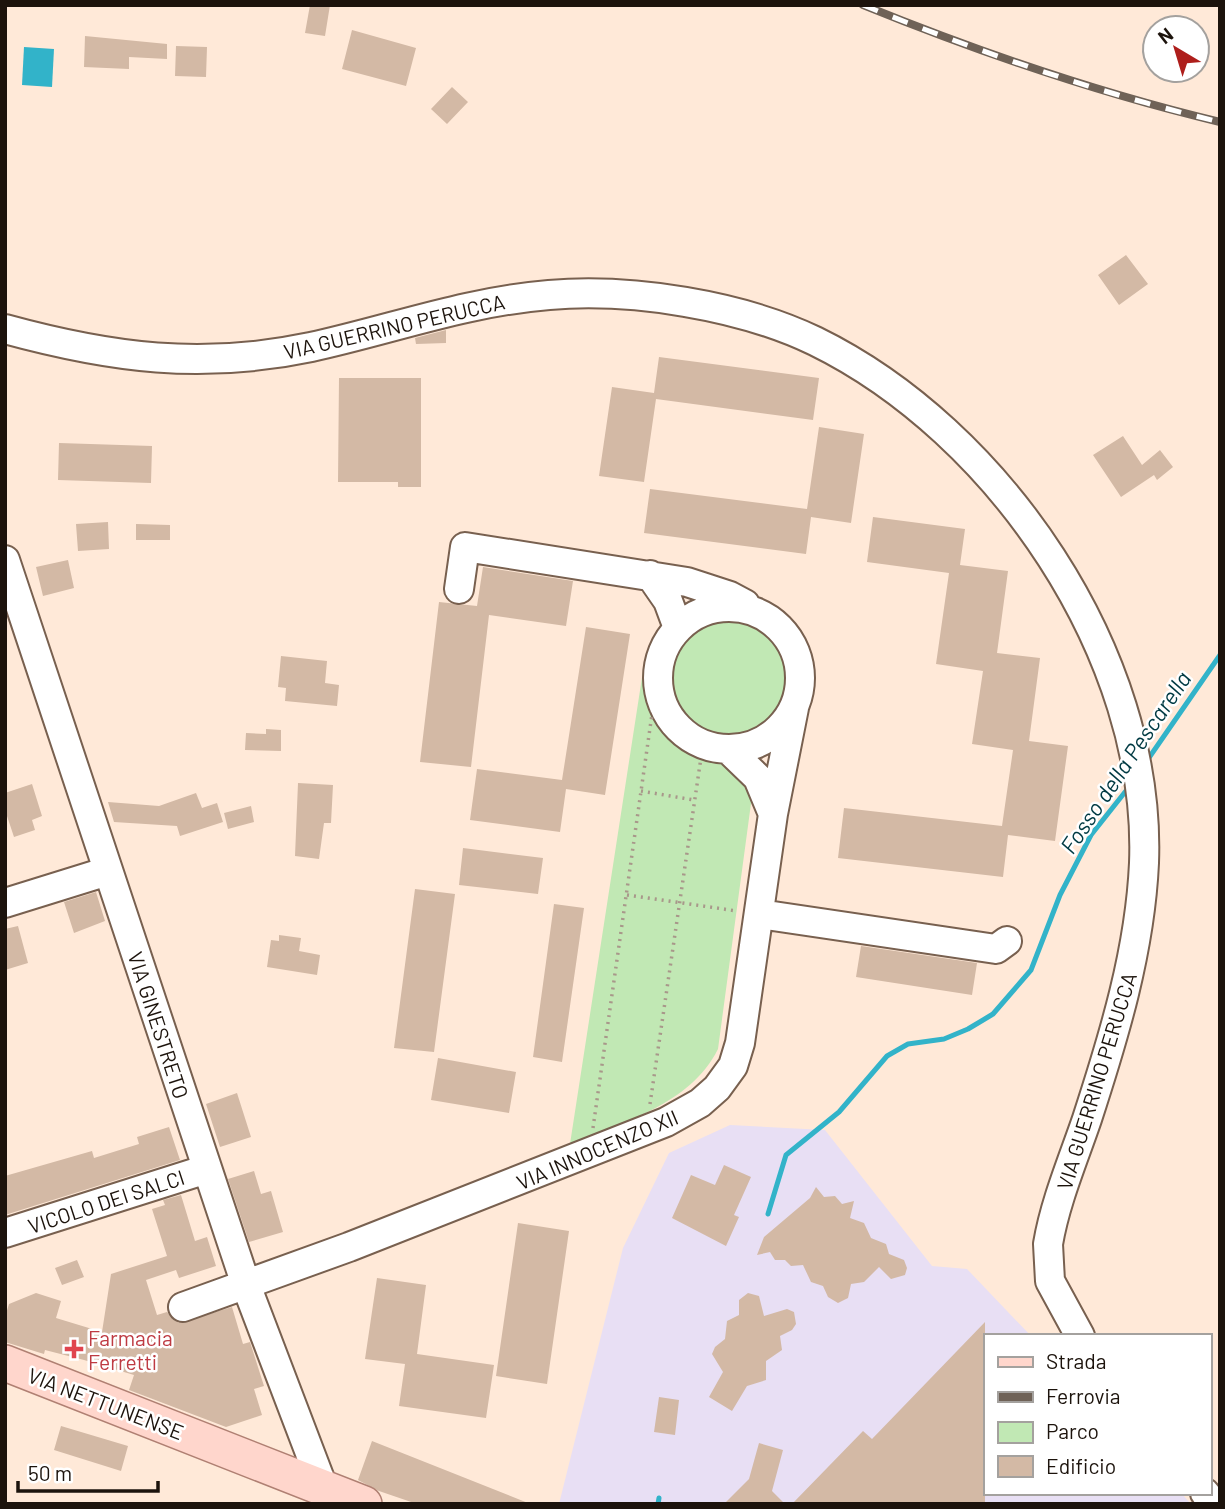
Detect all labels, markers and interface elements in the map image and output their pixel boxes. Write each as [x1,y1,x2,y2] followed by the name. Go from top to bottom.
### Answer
[1141,14,1211,84] north arrow
[1153,22,1177,48] text: N
[281,288,507,364] street label: VIA GUERRINO PERUCCA
[1054,665,1196,859] water label: Fosso della Pescarella
[123,948,195,1102] street label: VIA GINESTRETO
[1051,969,1141,1193] street label: VIA GUERRINO PERUCCA
[512,1104,682,1194] street label: VIA INNOCENZO XII
[25,1164,187,1238] street label: VICOLO DEI SALCI
[88,1325,173,1374] place label: Farmacia Ferretti
[984,1334,1211,1495] legend
[66,1341,82,1357] marker: Farmacia Ferretti
[1046,1348,1106,1373] text: Strada
[25,1362,187,1444] street label: VIA NETTUNENSE
[1046,1383,1121,1408] text: Ferrovia
[1046,1418,1099,1443] text: Parco
[18,1450,158,1494] scale bar
[1046,1453,1116,1478] text: Edificio
[28,1460,72,1485] text: 50 m

